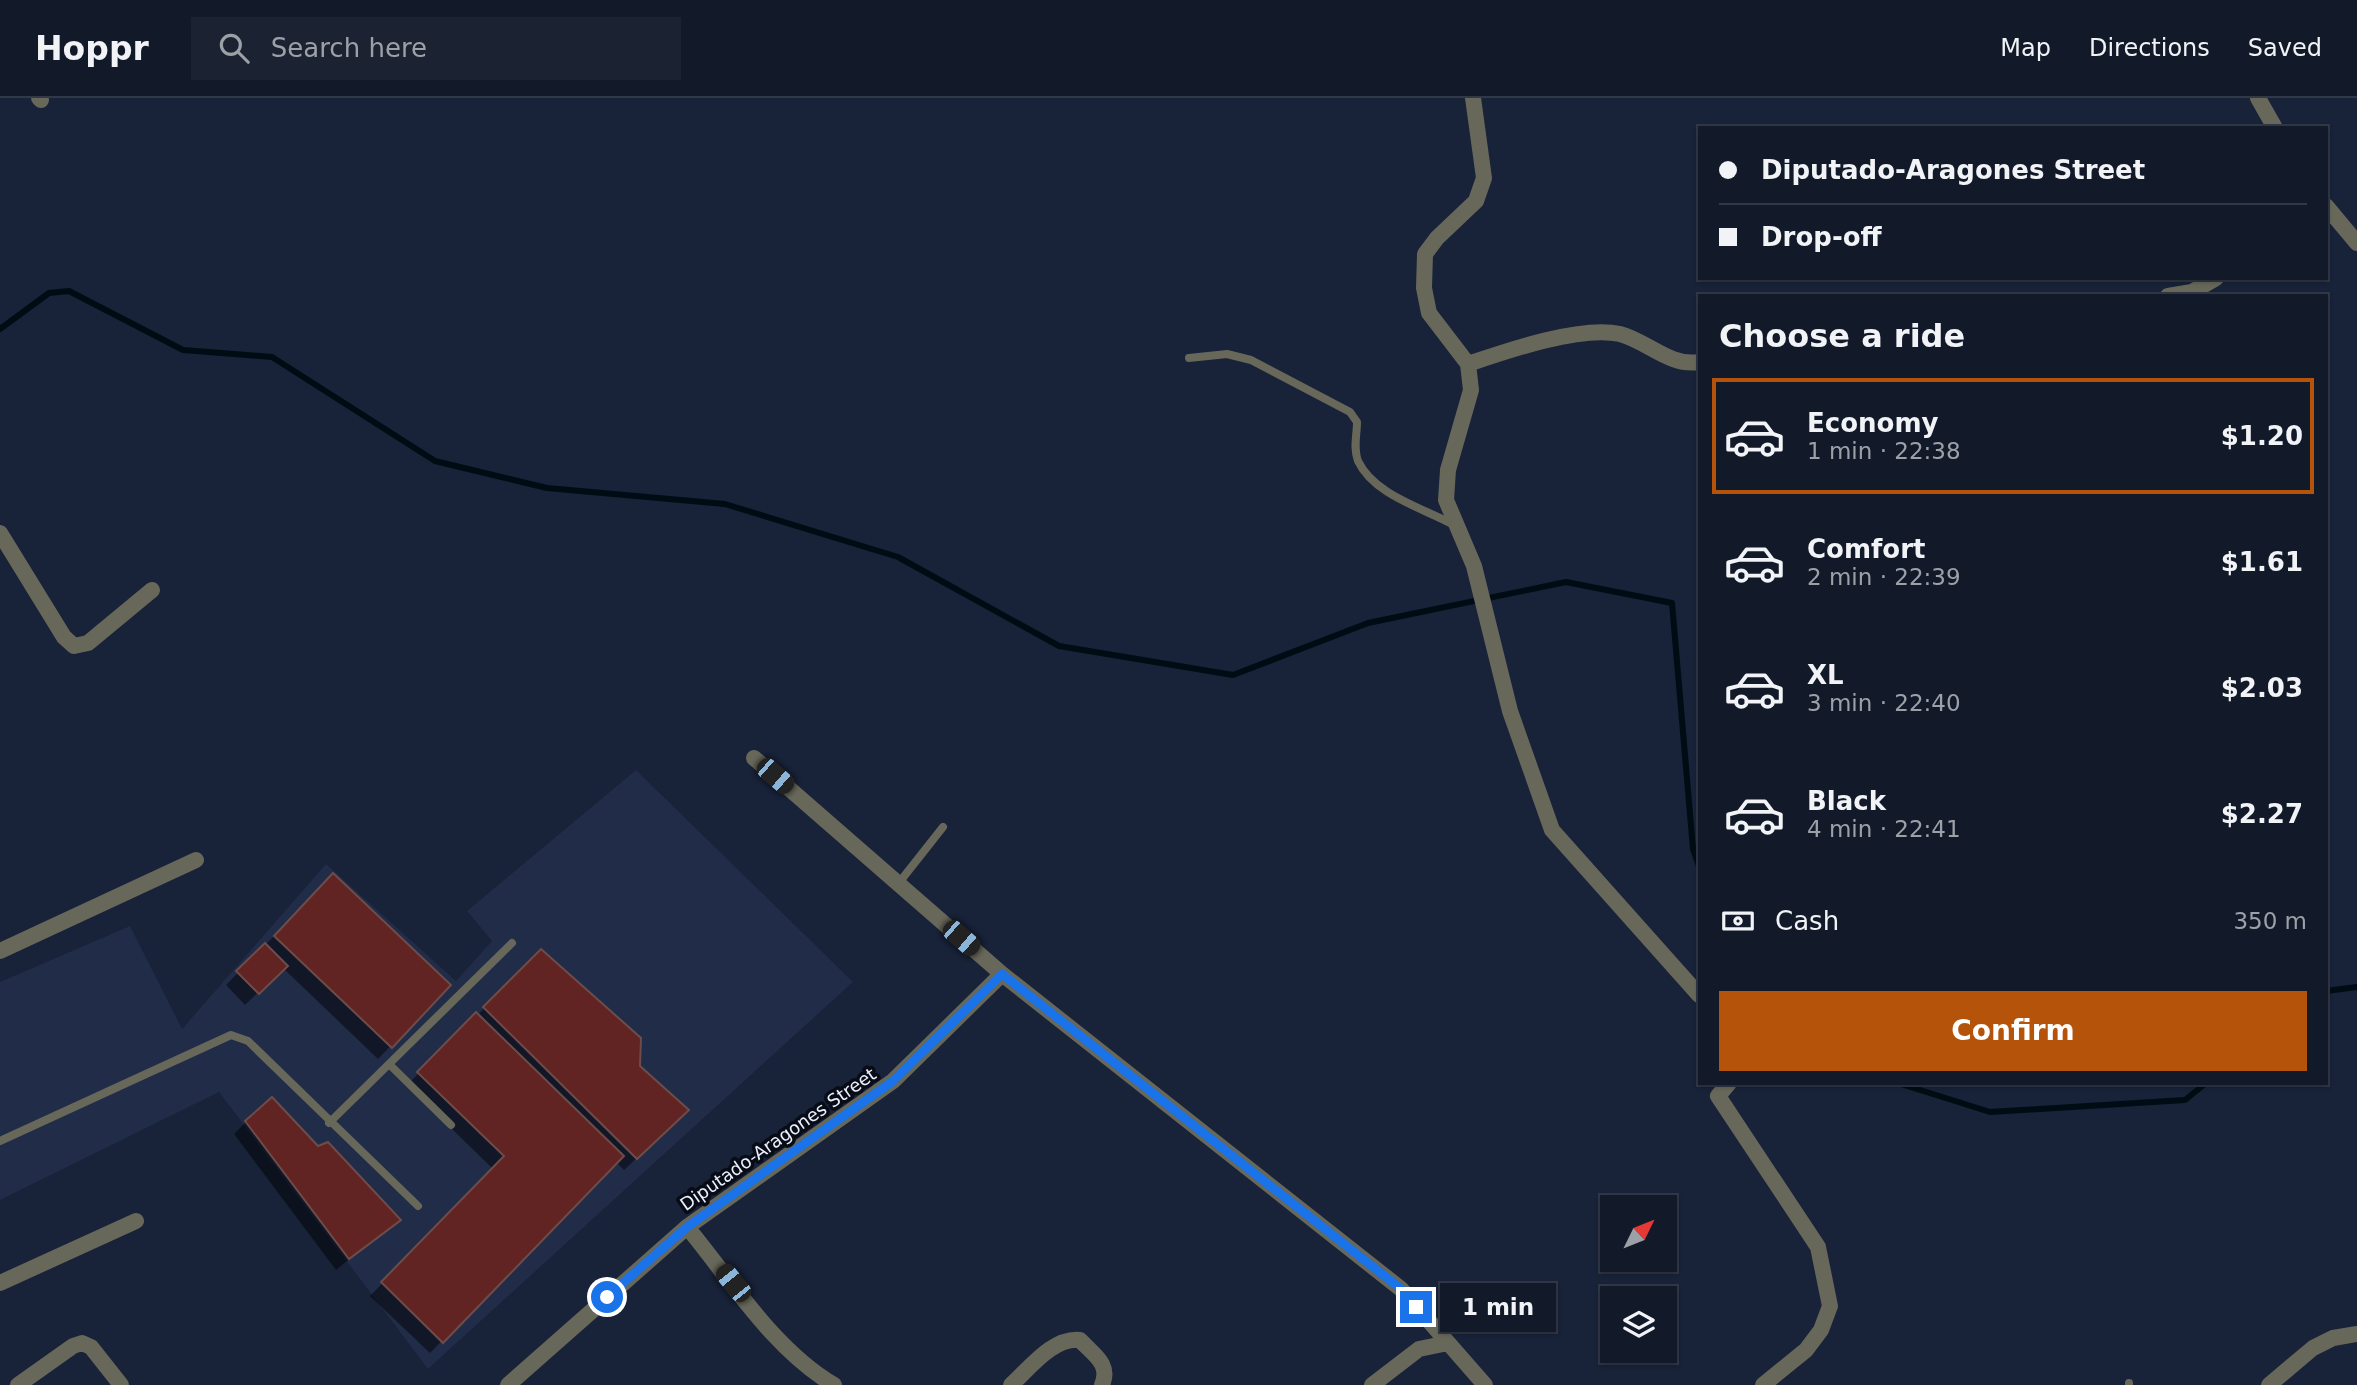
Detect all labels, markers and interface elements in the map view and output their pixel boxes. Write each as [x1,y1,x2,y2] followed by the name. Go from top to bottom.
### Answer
[191,17,681,80] search box
[35,29,149,68] text: Hoppr
[215,29,253,67] icon: search
[271,33,427,63] text: Search here
[2000,34,2051,62] text: Map
[2089,34,2210,62] text: Directions
[2248,34,2322,62] text: Saved
[1761,155,2145,185] text: Diputado-Aragones Street
[1761,222,1882,252] text: Drop-off
[1719,317,1965,355] text: Choose a ride
[1723,405,1786,468] icon: car
[1807,408,1938,438] text: Economy
[2221,421,2303,451] text: $1.20
[1807,438,1961,464] text: 1 min · 22:38
[1723,531,1786,594] icon: car
[1807,534,1925,564] text: Comfort
[2221,547,2303,577] text: $1.61
[1807,564,1961,590] text: 2 min · 22:39
[1723,657,1786,720] icon: car
[1807,660,1844,690] text: XL
[2221,673,2303,703] text: $2.03
[1807,690,1961,716] text: 3 min · 22:40
[753,754,798,798] car
[1723,783,1786,846] icon: car
[1807,786,1886,816] text: Black
[2221,799,2303,829] text: $2.27
[1807,816,1961,842] text: 4 min · 22:41
[1719,902,1757,940] icon: cash
[1775,906,1839,936] text: Cash
[2233,908,2307,934] text: 350 m
[939,916,984,960] car
[1719,991,2307,1071] button: Confirm
[676,1063,880,1215] street label: Diputado-Aragones Street
[1600,1195,1676,1272] north arrow
[1600,1195,1677,1363] map controls
[712,1260,755,1306] car
[591,1281,623,1313] route start
[1440,1282,1556,1332] callout: 1 min
[1600,1286,1677,1363] button: layers
[1400,1291,1432,1323] route end
[1462,1294,1534,1320] text: 1 min

